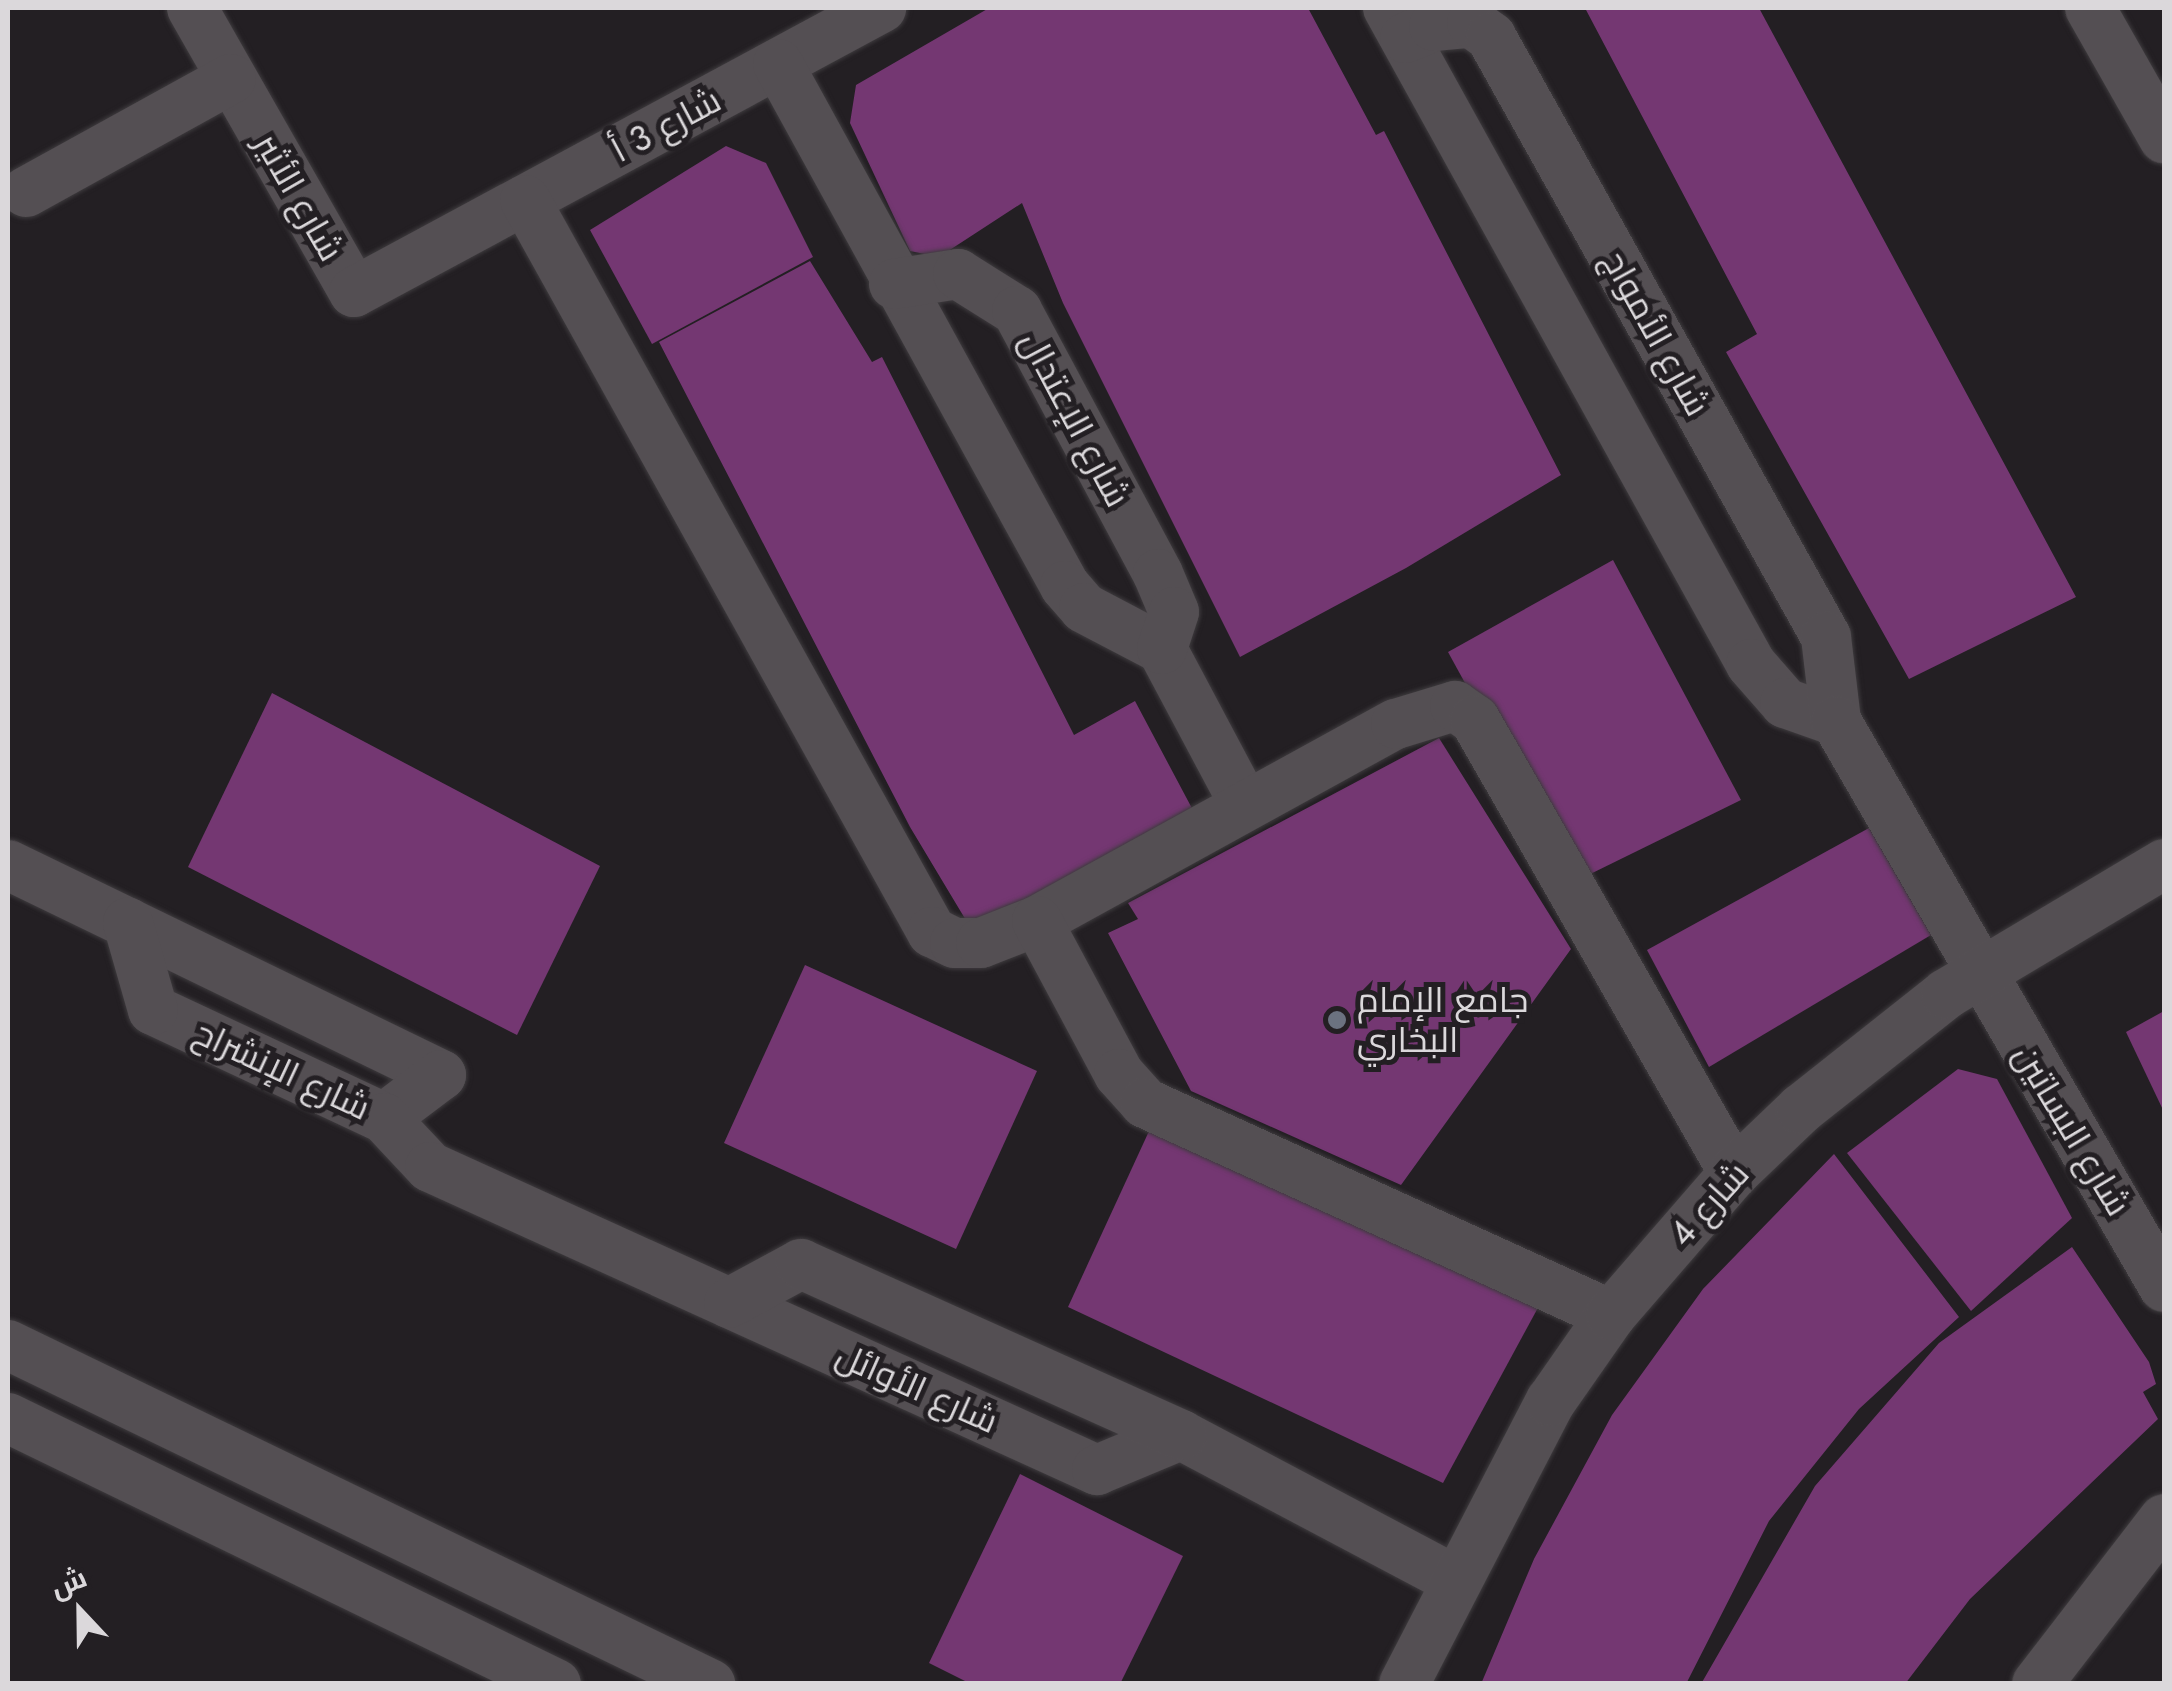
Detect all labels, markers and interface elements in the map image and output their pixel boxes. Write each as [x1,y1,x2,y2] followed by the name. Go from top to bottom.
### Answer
[604,79,728,171] street label: شارع 3 أ
[246,126,352,268] street label: شارع الأثير
[1593,243,1719,423] street label: شارع الأمواج
[1011,324,1139,514] street label: شارع الإعتدال
[1357,979,1528,1061] place label: جامع الإمام البخاري
[1326,1009,1348,1031] marker: جامع الإمام البخاري
[187,1011,377,1129] street label: شارع الإنشراح
[2005,1037,2139,1223] street label: شارع البساتين
[1660,1153,1758,1255] street label: شارع 4
[830,1334,1004,1442] street label: شارع الأوائل
[44,1557,93,1608] text: ش
[30,1561,130,1661] north arrow

